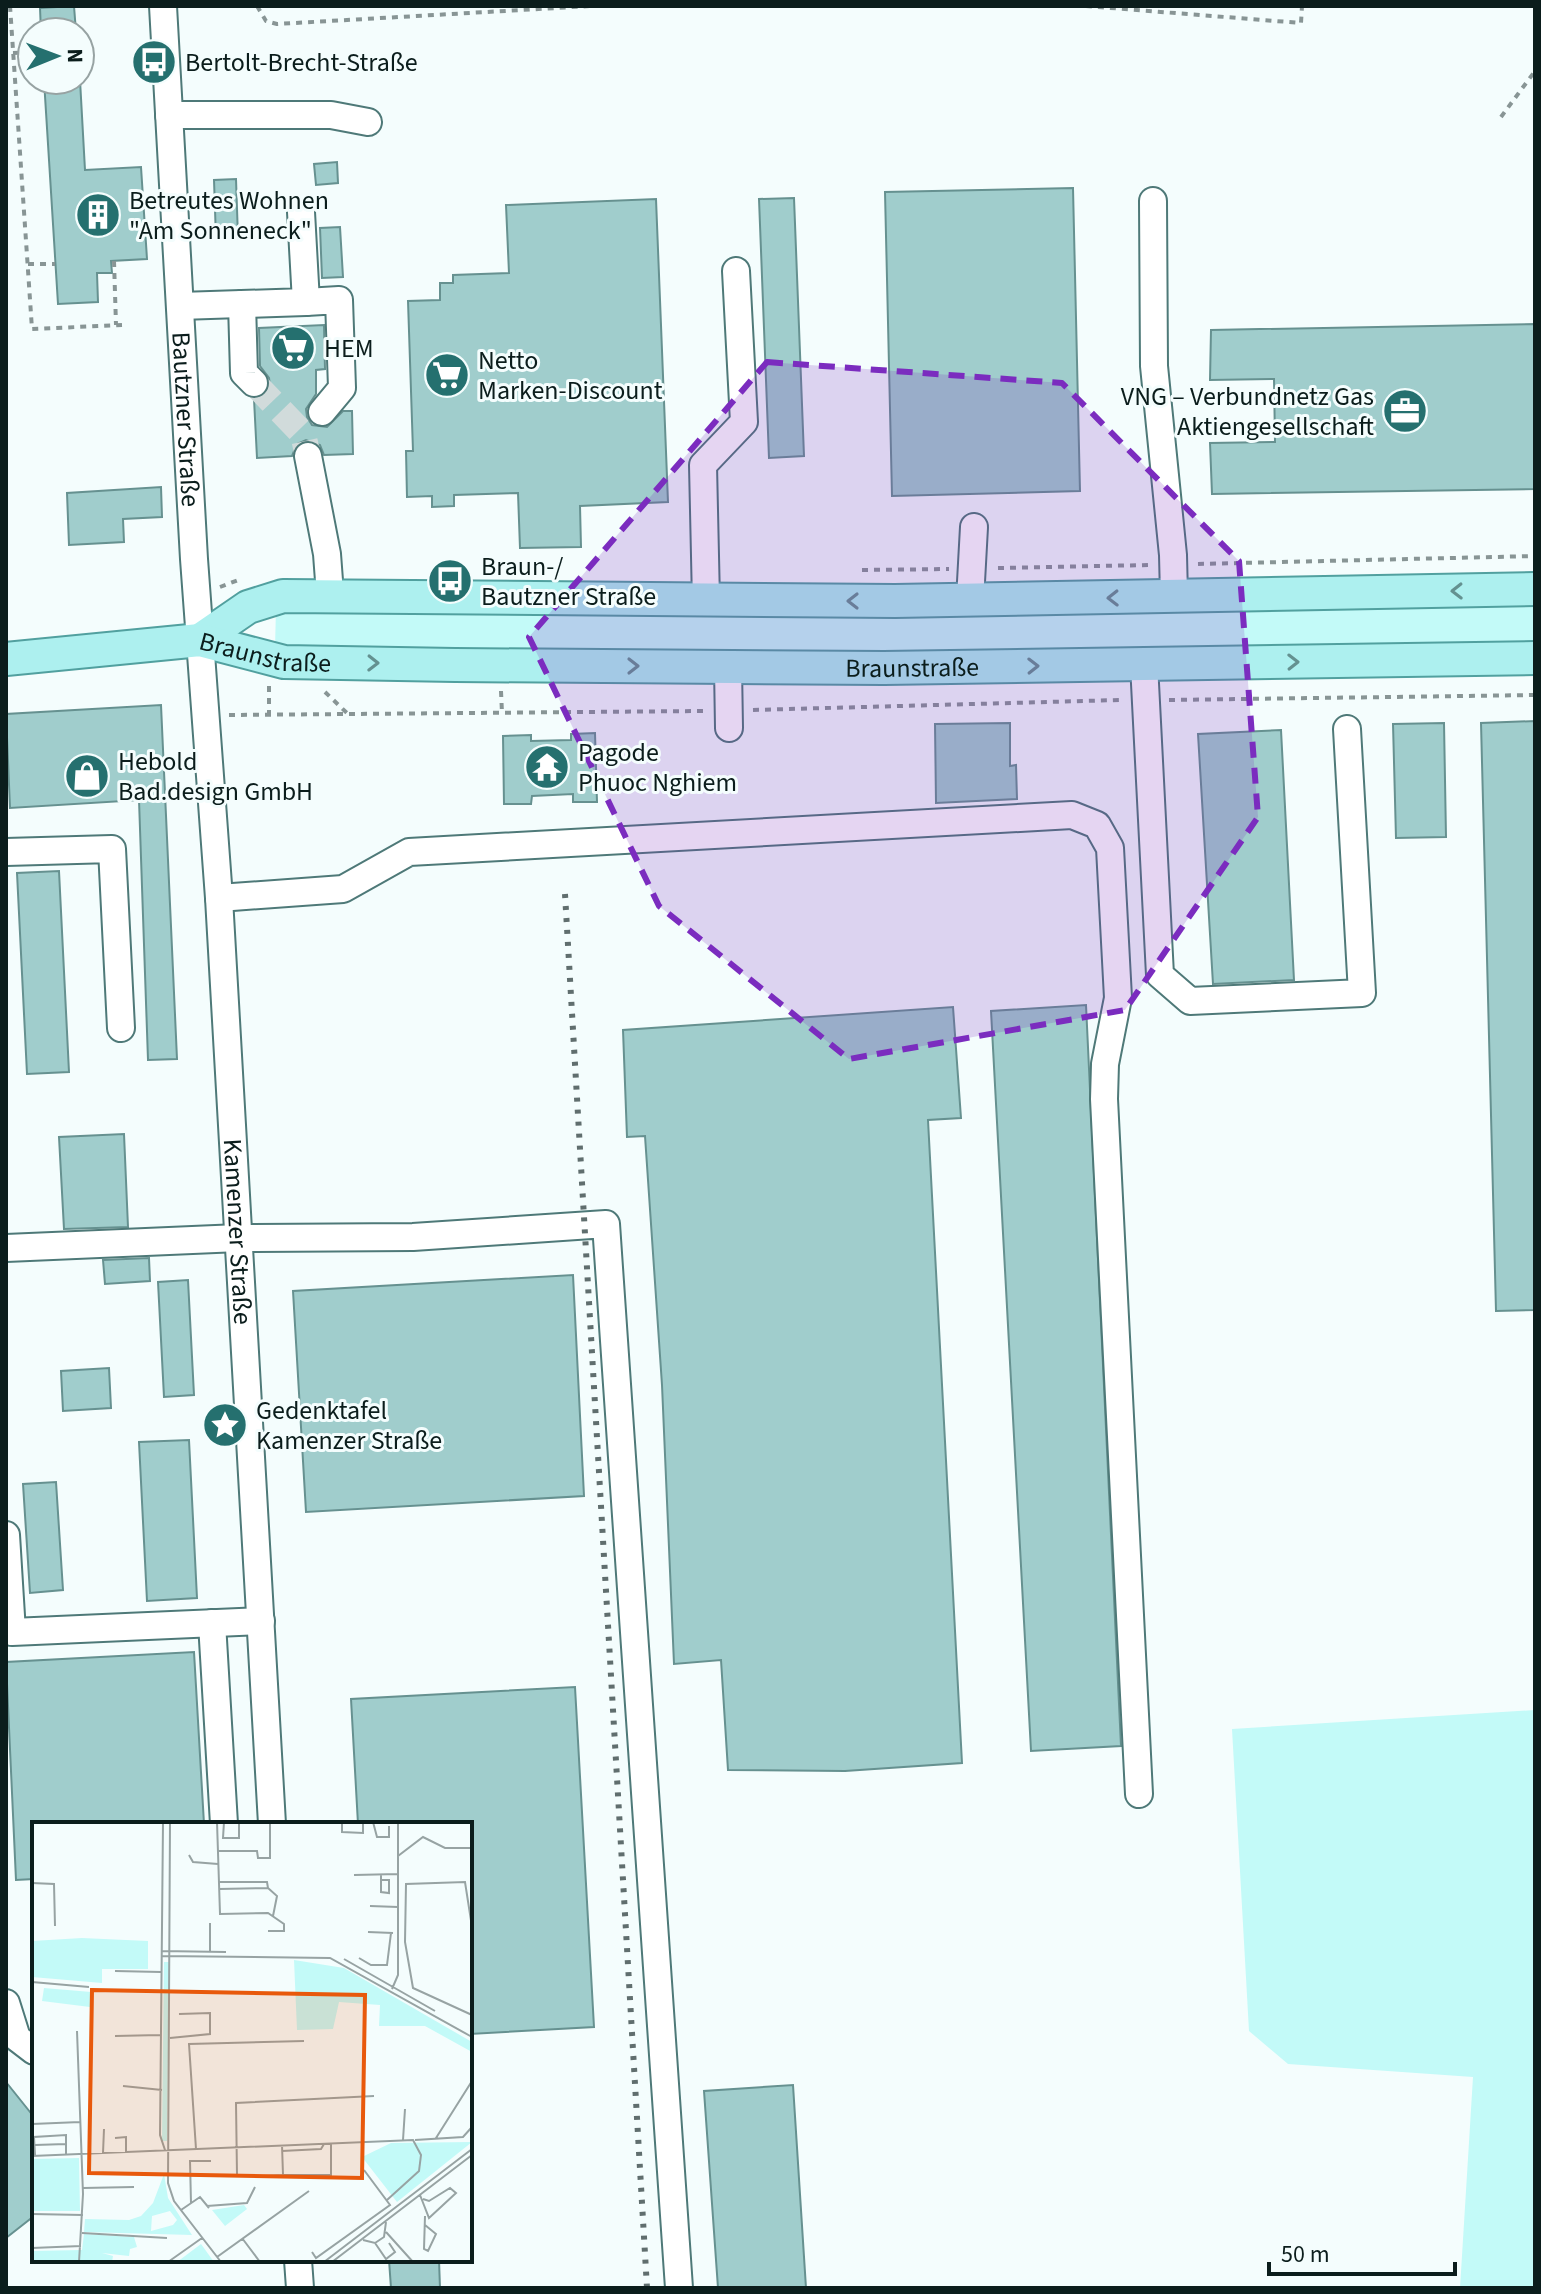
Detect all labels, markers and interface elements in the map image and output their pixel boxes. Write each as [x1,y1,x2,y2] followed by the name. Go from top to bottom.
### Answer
[16,16,96,96] north arrow
[130,38,178,86] bus stop icon: Bertolt-Brecht-Straße
[185,44,418,81] place label: Bertolt-Brecht-Straße
[59,48,91,63] text: N
[129,182,329,249] place label: Betreutes Wohnen "Am Sonneneck"
[74,191,122,239] building icon: Betreutes Wohnen "Am Sonneneck"
[269,324,317,372] supermarket icon: HEM
[324,330,374,367] place label: HEM
[163,331,210,508] street label: Bautzner Straße
[478,342,663,409] place label: Netto Marken-Discount
[423,351,471,399] supermarket icon: Netto Marken-Discount
[1121,378,1375,445] place label: VNG – Verbundnetz Gas Aktiengesellschaft
[1381,387,1429,435] office icon: VNG – Verbundnetz Gas Aktiengesellschaft
[481,548,656,615] place label: Braun-/ Bautzner Straße
[426,557,474,605] bus stop icon: Braun-/ Bautzner Straße
[1450,582,1463,600] one-way arrow
[1106,589,1119,606] one-way arrow
[846,592,859,610] one-way arrow
[195,622,331,681] street label: Braunstraße
[845,648,979,687] street label: Braunstraße
[1287,653,1300,670] one-way arrow
[367,655,380,672] one-way arrow
[627,657,640,675] one-way arrow
[1027,657,1040,674] one-way arrow
[578,734,737,801] place label: Pagode Phuoc Nghiem
[118,743,313,810] place label: Hebold Bad.design GmbH
[523,743,571,791] temple icon: Pagode Phuoc Nghiem
[63,752,111,800] shop icon: Hebold Bad.design GmbH
[214,1138,262,1326] street label: Kamenzer Straße
[256,1392,442,1459] place label: Gedenktafel Kamenzer Straße
[201,1401,249,1449] place icon: Gedenktafel Kamenzer Straße
[32,1822,472,2262] inset map
[1269,2226,1455,2276] scale bar
[1281,2237,1330,2272] text: 50 m

